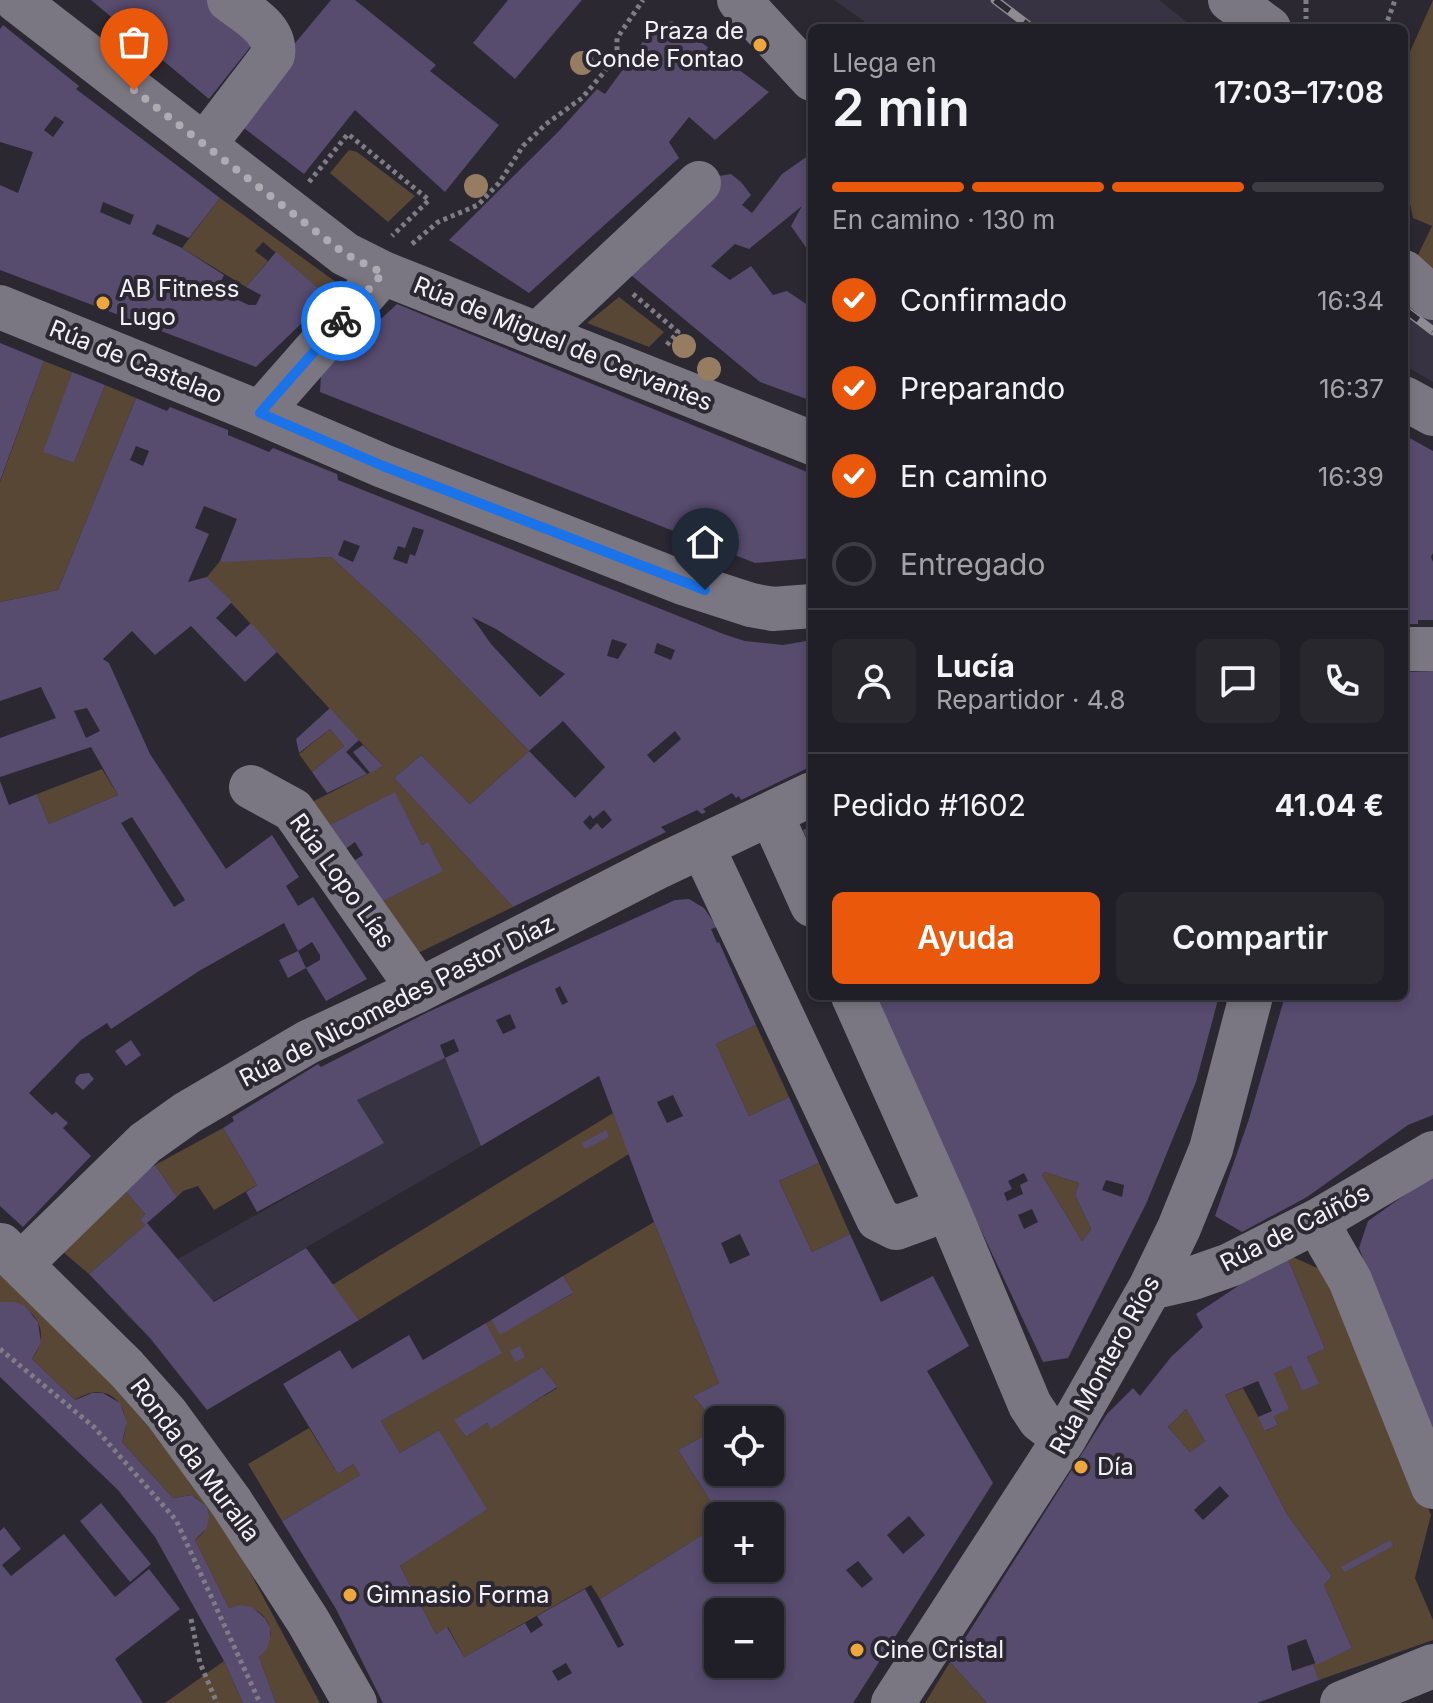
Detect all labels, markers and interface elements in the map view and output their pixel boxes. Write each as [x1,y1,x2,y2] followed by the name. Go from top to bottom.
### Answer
[100,8,168,90] pin
[585,16,744,73] place label: Praza de Conde Fontao
[112,20,156,64] icon: bag
[751,36,769,54] marker: Praza de Conde Fontao
[832,47,937,78] text: Llega en
[1214,74,1384,110] text: 17:03–17:08
[832,76,970,139] text: 2 min
[832,204,1055,235] text: En camino · 130 m
[409,270,717,417] street label: Rúa de Miguel de Cervantes
[119,274,239,331] place label: AB Fitness Lugo
[832,278,876,322] icon: check
[301,281,381,361] courier
[900,282,1067,318] text: Confirmado
[1317,285,1384,316] text: 16:34
[94,294,112,312] marker: AB Fitness Lugo
[319,299,363,343] icon: bike
[45,314,227,409] street label: Rúa de Castelao
[832,366,876,410] icon: check
[900,370,1065,406] text: Preparando
[1319,373,1384,404] text: 16:37
[832,454,876,498] icon: check
[900,458,1048,494] text: En camino
[1318,461,1384,492] text: 16:39
[671,508,739,590] pin
[683,520,727,564] icon: home
[900,546,1045,582] text: Entregado
[832,639,916,723] button: person
[1196,639,1280,723] button: chat
[1300,639,1384,723] button: phone
[936,648,1015,684] text: Lucía
[936,684,1126,715] text: Repartidor · 4.8
[832,787,1026,823] text: Pedido #1602
[1275,787,1384,823] text: 41.04 €
[284,808,401,954] street label: Rúa Lopo Lías
[832,892,1100,984] button: Ayuda
[1116,892,1384,984] button: Compartir
[234,908,559,1093] street label: Rúa de Nicomedes Pastor Díaz
[1215,1178,1374,1278] street label: Rúa de Caiñós
[1043,1270,1166,1459] street label: Rúa Montero Ríos
[125,1372,266,1547] street label: Ronda da Muralla
[704,1406,784,1678] map controls
[704,1406,784,1486] button: locate
[1097,1452,1134,1481] place label: Día
[1072,1458,1090,1476] marker: Día
[704,1502,784,1582] button: +
[366,1580,550,1609] place label: Gimnasio Forma
[341,1586,359,1604] marker: Gimnasio Forma
[704,1598,784,1678] button: −
[873,1635,1004,1664] place label: Cine Cristal
[848,1641,866,1659] marker: Cine Cristal

